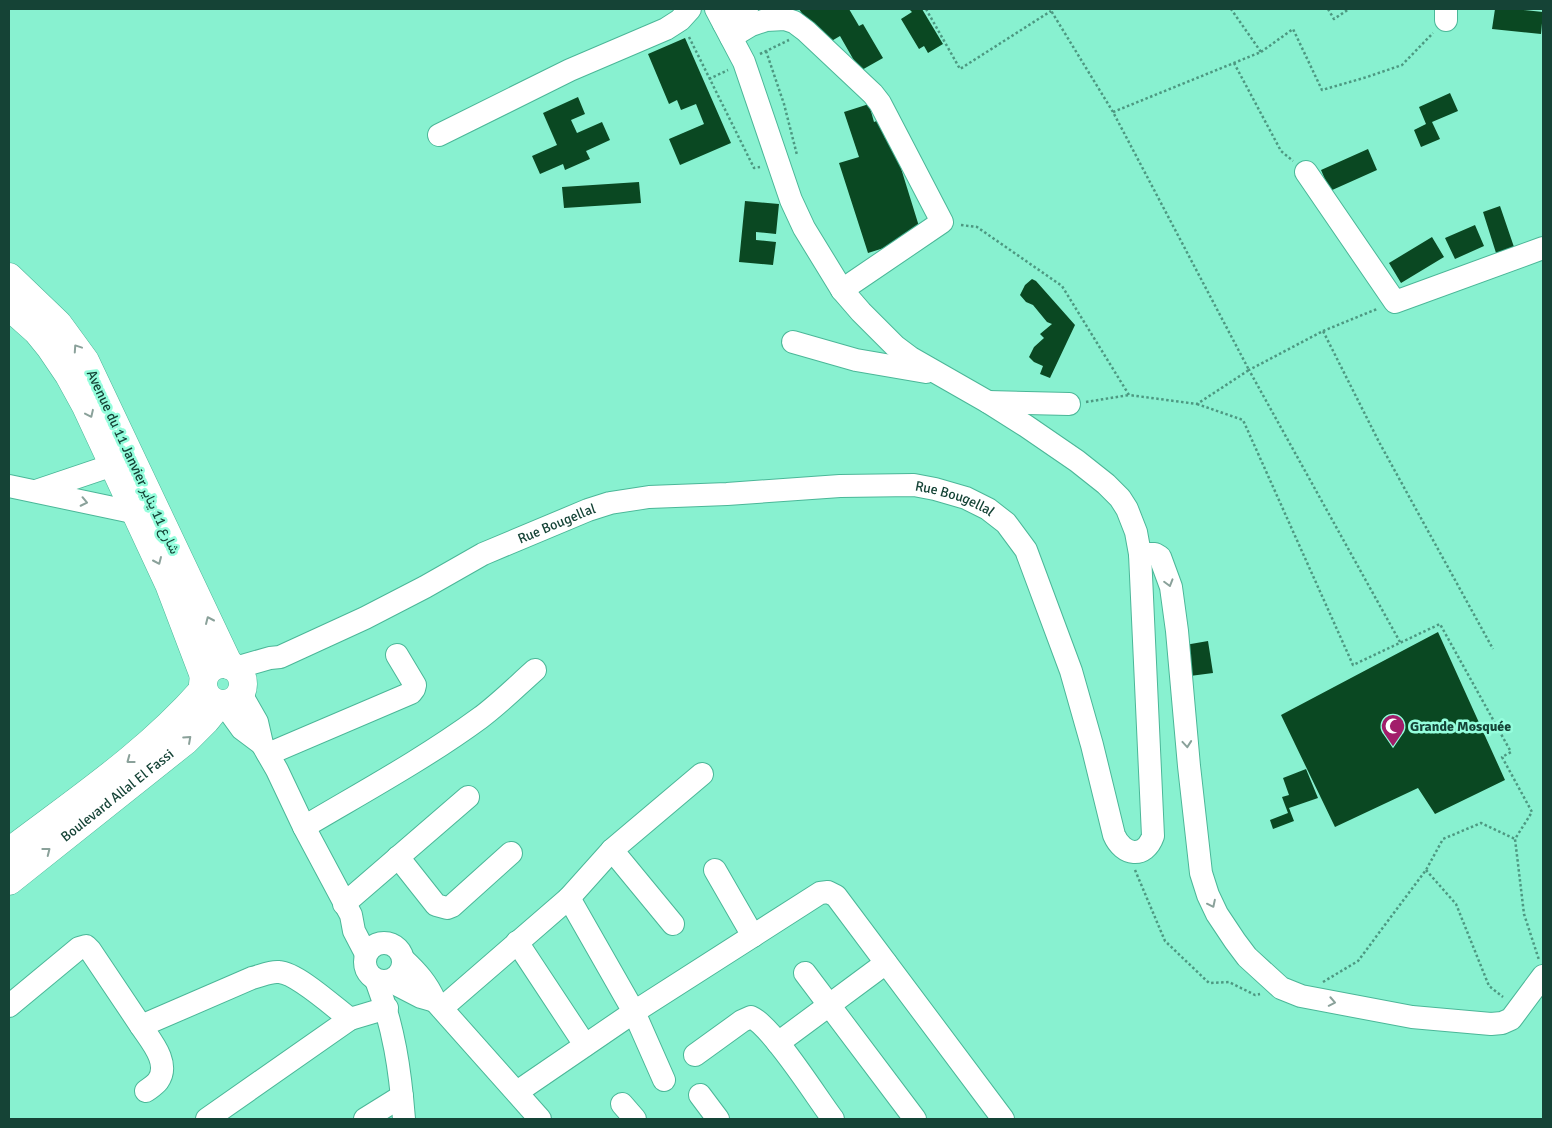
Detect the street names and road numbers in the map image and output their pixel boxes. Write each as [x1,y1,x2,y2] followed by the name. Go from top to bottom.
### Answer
[81,367,183,558] street label: Avenue du 11 Janvier شارع 11 يناير
[914,477,998,520] street label: Rue Bougellal
[515,500,598,547] street label: Rue Bougellal
[57,745,177,845] street label: Boulevard Allal El Fassi

